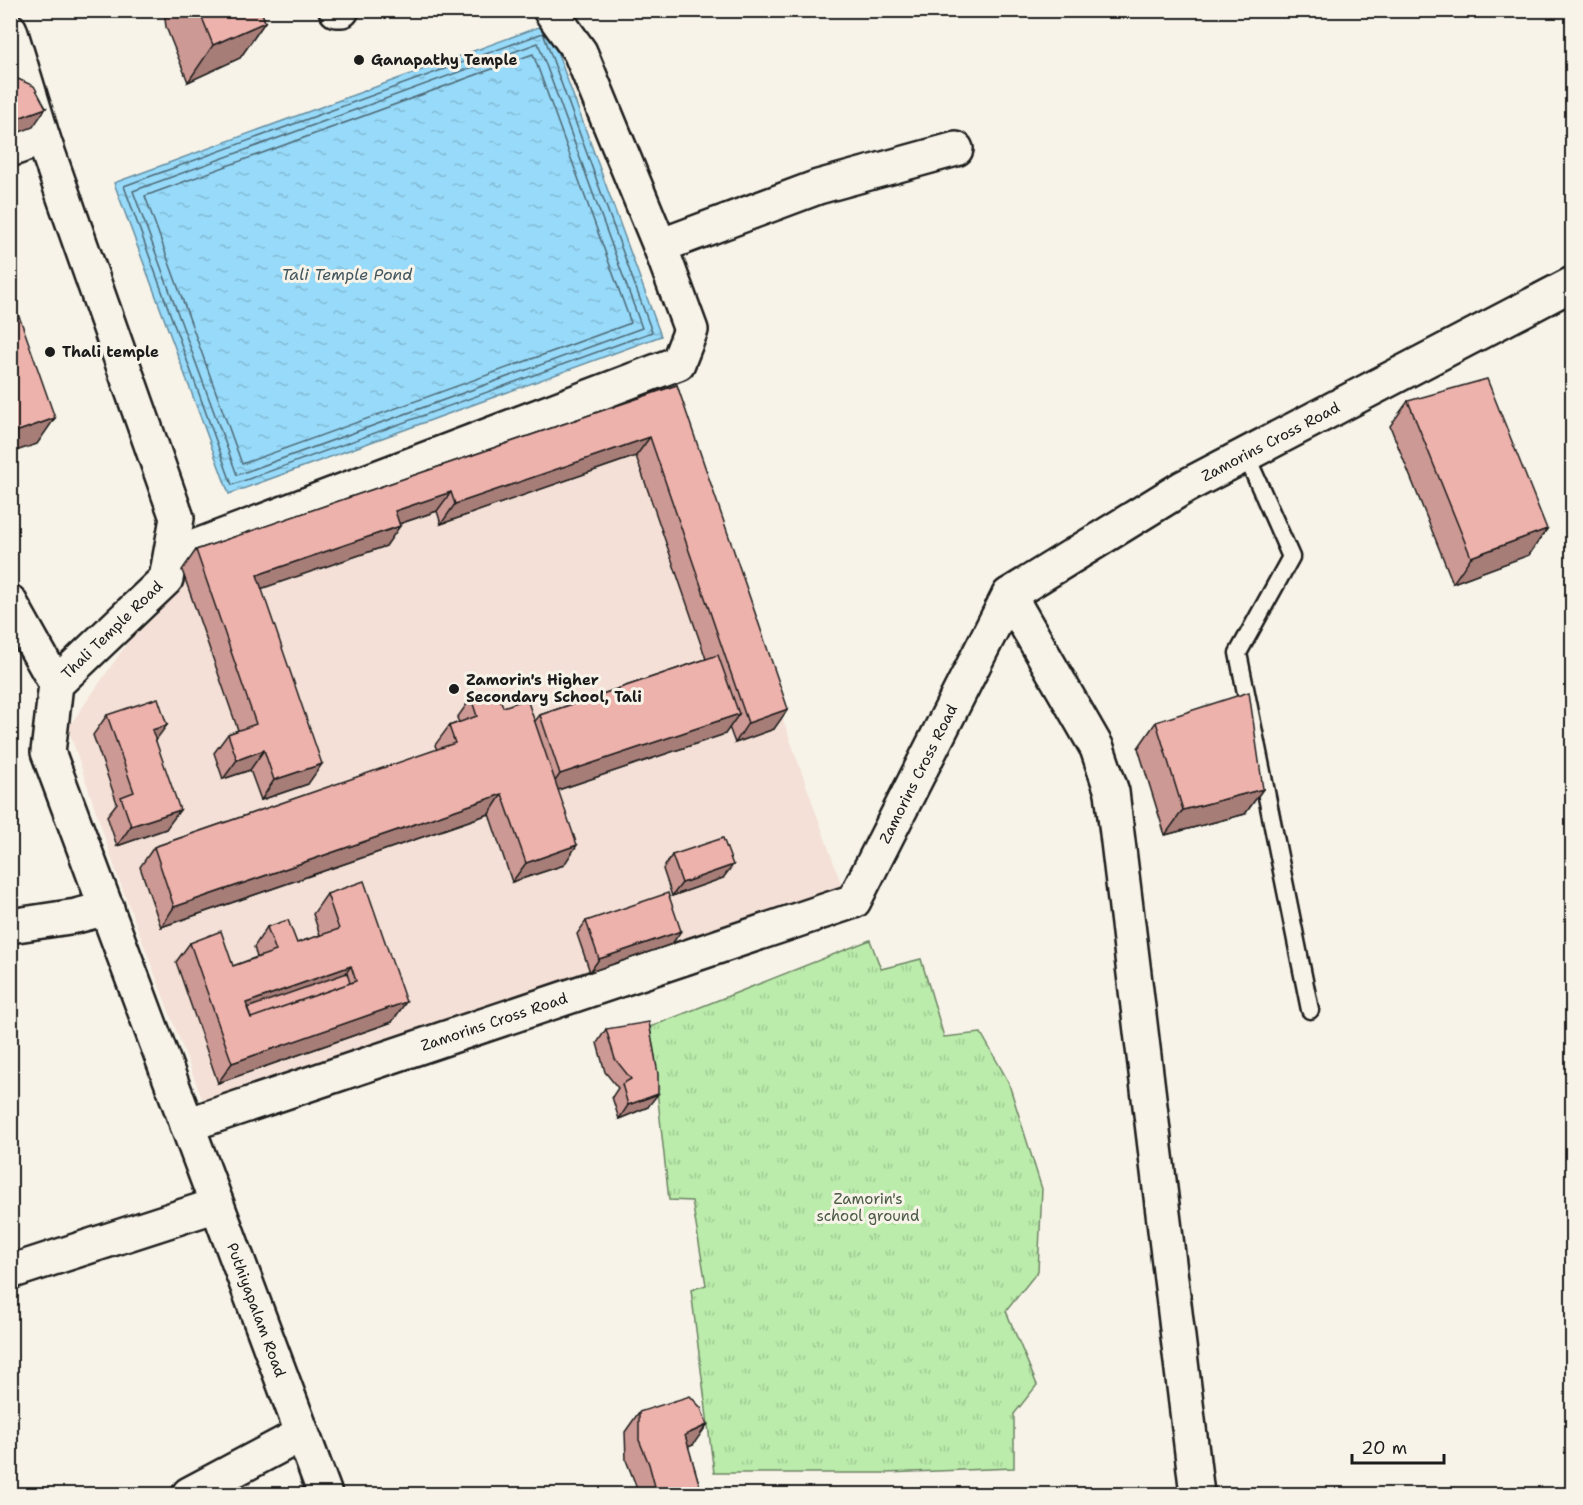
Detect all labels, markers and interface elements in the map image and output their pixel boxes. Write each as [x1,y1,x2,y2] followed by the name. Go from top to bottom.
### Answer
[371,50,517,70] place label: Ganapathy Temple
[352,53,366,67] marker: Ganapathy Temple
[281,264,413,285] water label: Tali Temple Pond
[62,342,159,362] place label: Thali temple
[43,345,57,359] marker: Thali temple
[1198,397,1344,486] street label: Zamorins Cross Road
[57,576,167,684] street label: Thali Temple Road
[466,670,642,707] place label: Zamorin's Higher Secondary School, Tali
[447,682,461,696] marker: Zamorin's Higher Secondary School, Tali
[875,701,962,847] street label: Zamorins Cross Road
[418,988,570,1056] street label: Zamorins Cross Road
[816,1189,920,1226] park label: Zamorin's school ground
[222,1240,291,1380] street label: Puthiyapalam Road
[1352,1427,1444,1465] scale bar
[1361,1436,1407,1460] text: 20 m

